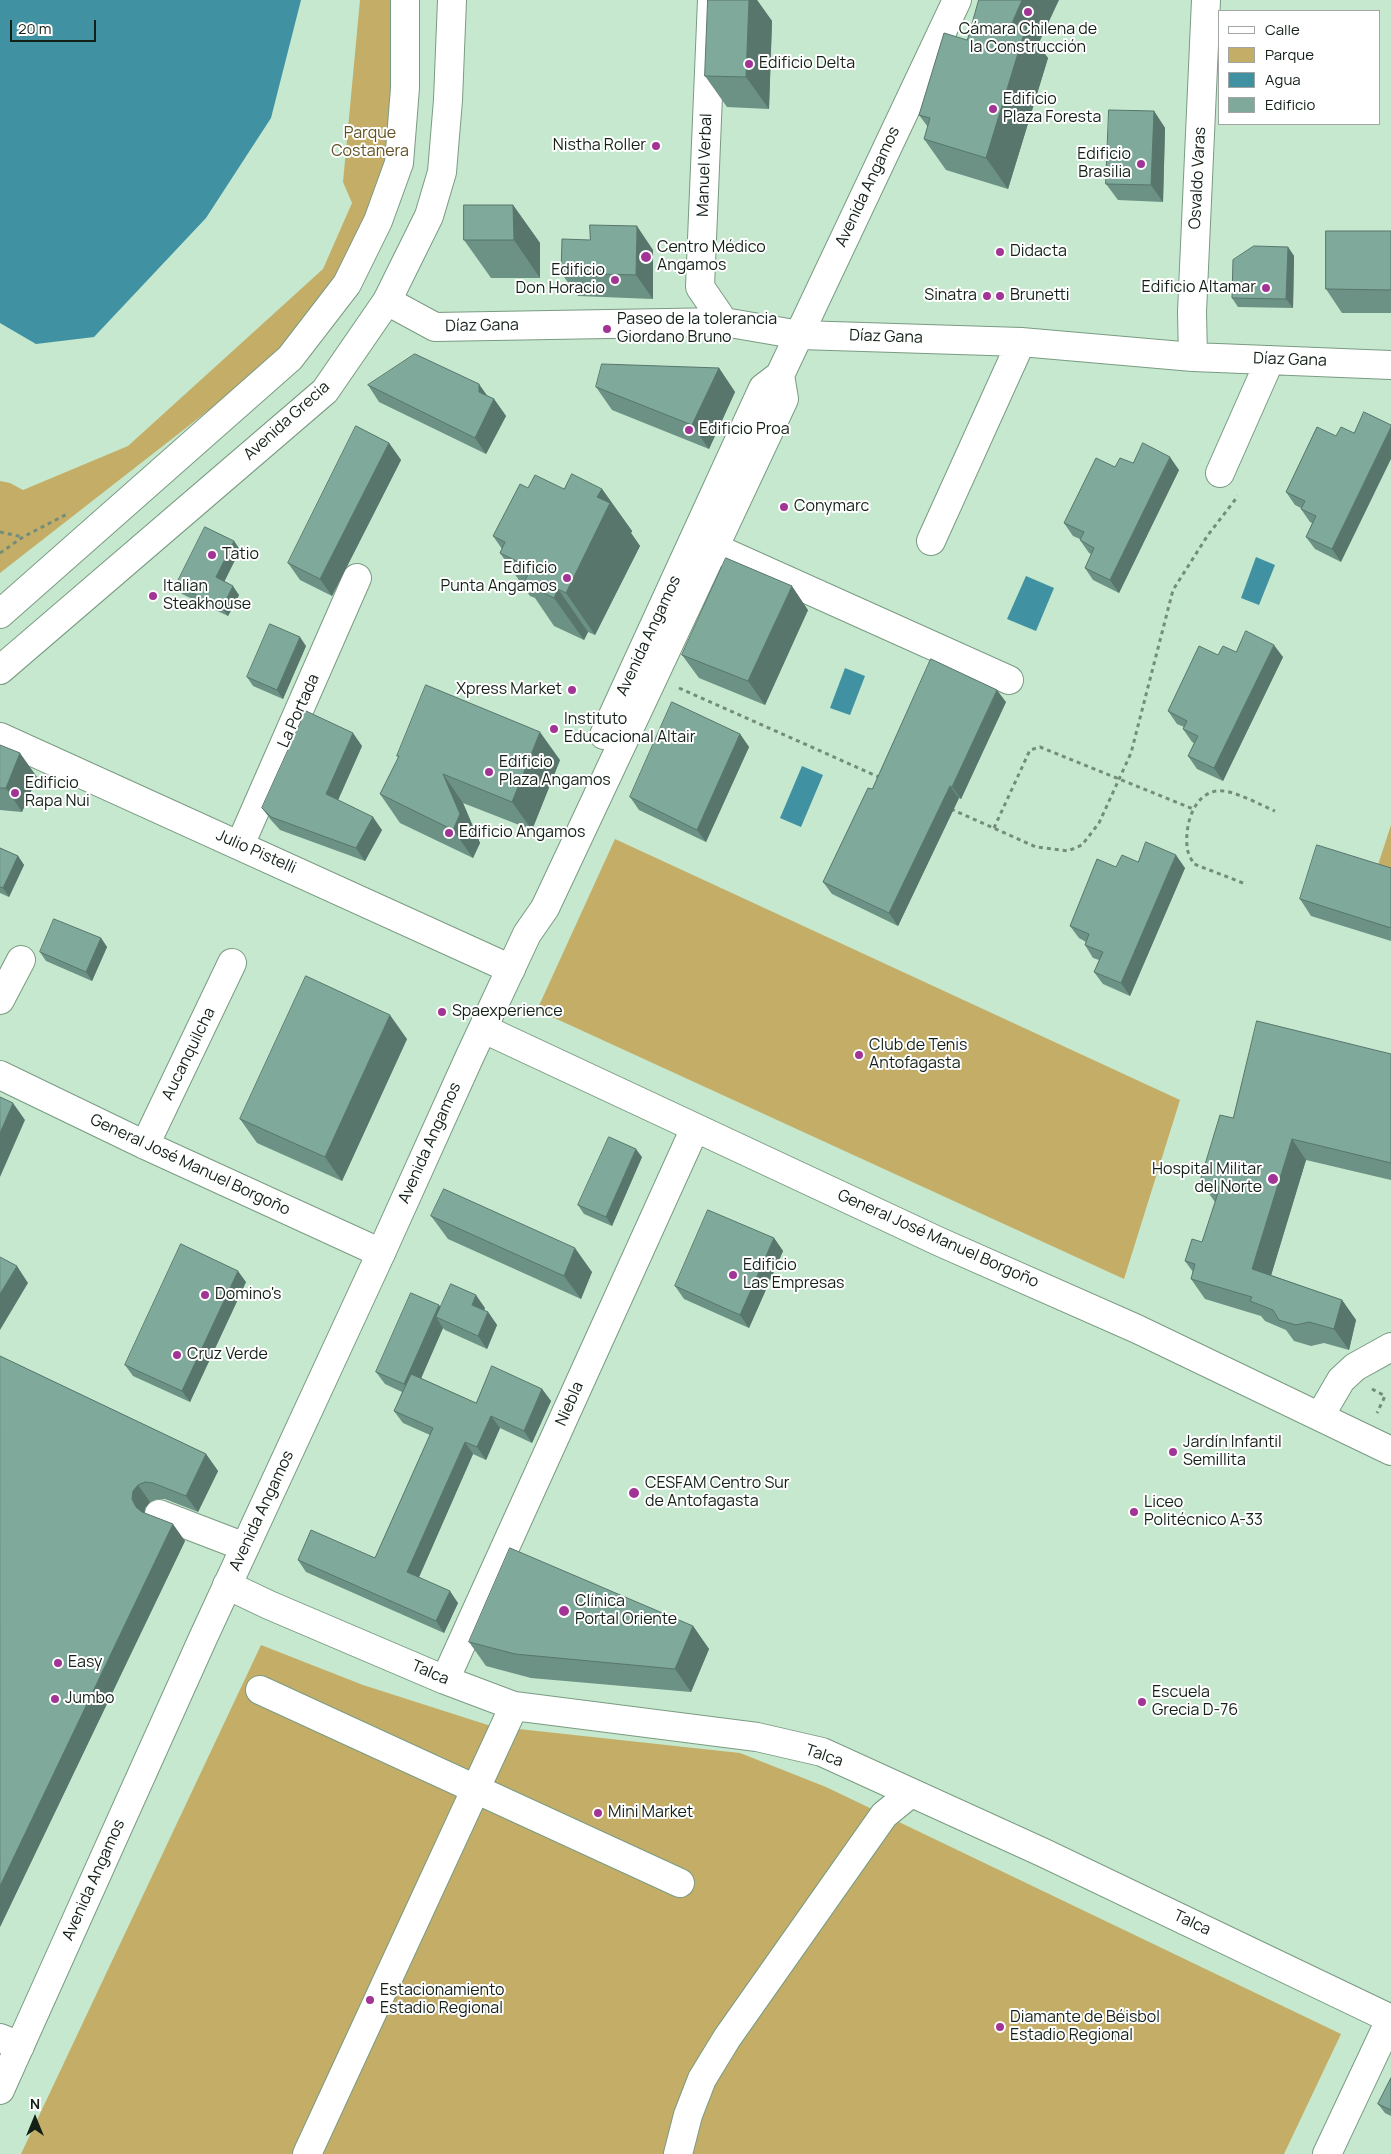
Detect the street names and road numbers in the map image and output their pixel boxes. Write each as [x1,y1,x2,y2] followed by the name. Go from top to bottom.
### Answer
[694,113,716,217] street label: Manuel Verbal
[832,124,904,250] street label: Avenida Angamos
[1186,126,1210,230] street label: Osvaldo Varas
[445,316,519,336] street label: Díaz Gana
[849,326,923,348] street label: Díaz Gana
[1253,349,1327,371] street label: Díaz Gana
[240,377,334,465] street label: Avenida Grecia
[613,573,685,699] street label: Avenida Angamos
[274,671,324,751] street label: La Portada
[213,826,299,878] street label: Julio Pistelli
[158,1005,220,1103] street label: Aucanquilcha
[395,1079,465,1207] street label: Avenida Angamos
[87,1110,293,1220] street label: General José Manuel Borgoño
[834,1186,1042,1292] street label: General José Manuel Borgoño
[552,1379,588,1429] street label: Niebla
[226,1448,298,1574] street label: Avenida Angamos
[408,1657,452,1689] street label: Talca
[803,1741,845,1771] street label: Talca
[59,1816,129,1944] street label: Avenida Angamos
[1170,1906,1214,1940] street label: Talca

